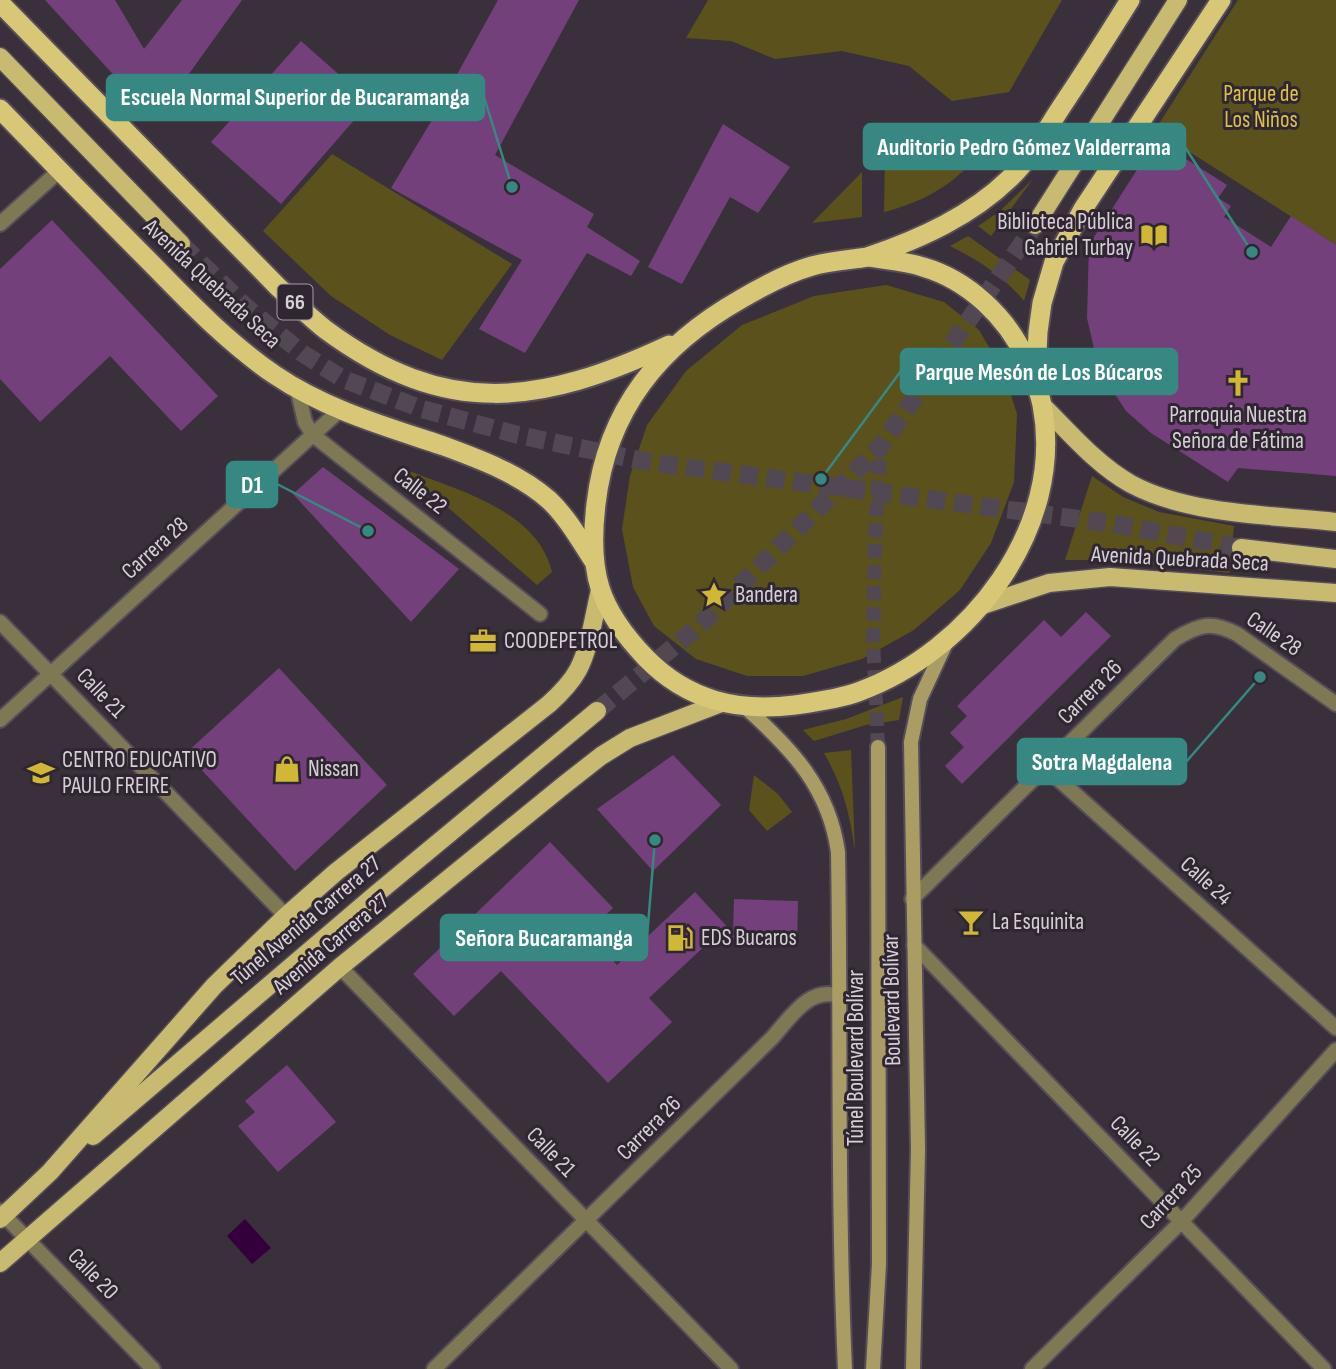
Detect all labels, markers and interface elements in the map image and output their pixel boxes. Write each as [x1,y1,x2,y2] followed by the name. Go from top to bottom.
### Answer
[107,75,484,120] callout: Escuela Normal Superior de Bucaramanga
[1223,80,1299,134] park label: Parque de Los Niños
[121,83,469,112] text: Escuela Normal Superior de Bucaramanga
[864,124,1185,169] callout: Auditorio Pedro Gómez Valderrama
[876,133,1171,162] text: Auditorio Pedro Gómez Valderrama
[997,208,1133,262] place label: Biblioteca Pública Gabriel Turbay
[137,213,286,355] street label: Avenida Quebrada Seca
[1139,220,1169,250] library icon: Biblioteca Pública Gabriel Turbay
[278,284,312,320] road number: 66
[901,349,1177,394] callout: Parque Mesón de Los Búcaros
[915,358,1163,387] text: Parque Mesón de Los Búcaros
[1223,368,1253,398] church icon: Parroquia Nuestra Señora de Fátima
[1169,401,1307,455] place label: Parroquia Nuestra Señora de Fátima
[388,461,452,521] street label: Calle 22
[227,462,277,507] callout: D1
[241,471,264,500] text: D1
[116,511,194,585] street label: Carrera 28
[1090,540,1269,578] street label: Avenida Quebrada Seca
[699,580,729,610] place icon: Bandera
[735,581,798,609] place label: Bandera
[1241,605,1307,663] street label: Calle 28
[468,626,498,656] office icon: COODEPETROL
[504,627,618,655] place label: COODEPETROL
[1052,654,1128,730] street label: Carrera 26
[71,662,131,724] street label: Calle 21
[1018,739,1186,784] callout: Sotra Magdalena
[62,746,217,800] place label: CENTRO EDUCATIVO PAULO FREIRE
[1032,748,1172,777] text: Sotra Magdalena
[272,754,302,784] shop icon: Nissan
[308,755,359,783] place label: Nissan
[26,758,56,788] school or university icon: CENTRO EDUCATIVO PAULO FREIRE
[225,850,387,992] street label: Túnel Avenida Carrera 27
[1174,851,1238,912] street label: Calle 24
[267,888,395,1000] street label: Avenida Carrera 27
[956,907,986,937] bar icon: La Esquinita
[992,908,1084,936] place label: La Esquinita
[441,915,647,960] callout: Señora Bucaramanga
[665,923,695,953] fuel station icon: EDS Bucaros
[455,924,633,953] text: Señora Bucaramanga
[701,924,797,952] place label: EDS Bucaros
[877,933,907,1066] street label: Boulevard Bolívar
[842,969,870,1146] street label: Túnel Boulevard Bolívar
[611,1090,687,1166] street label: Carrera 26
[1104,1110,1166,1172] street label: Calle 22
[521,1121,581,1183] street label: Calle 21
[1134,1159,1208,1235] street label: Carrera 25
[62,1242,124,1306] street label: Calle 20

